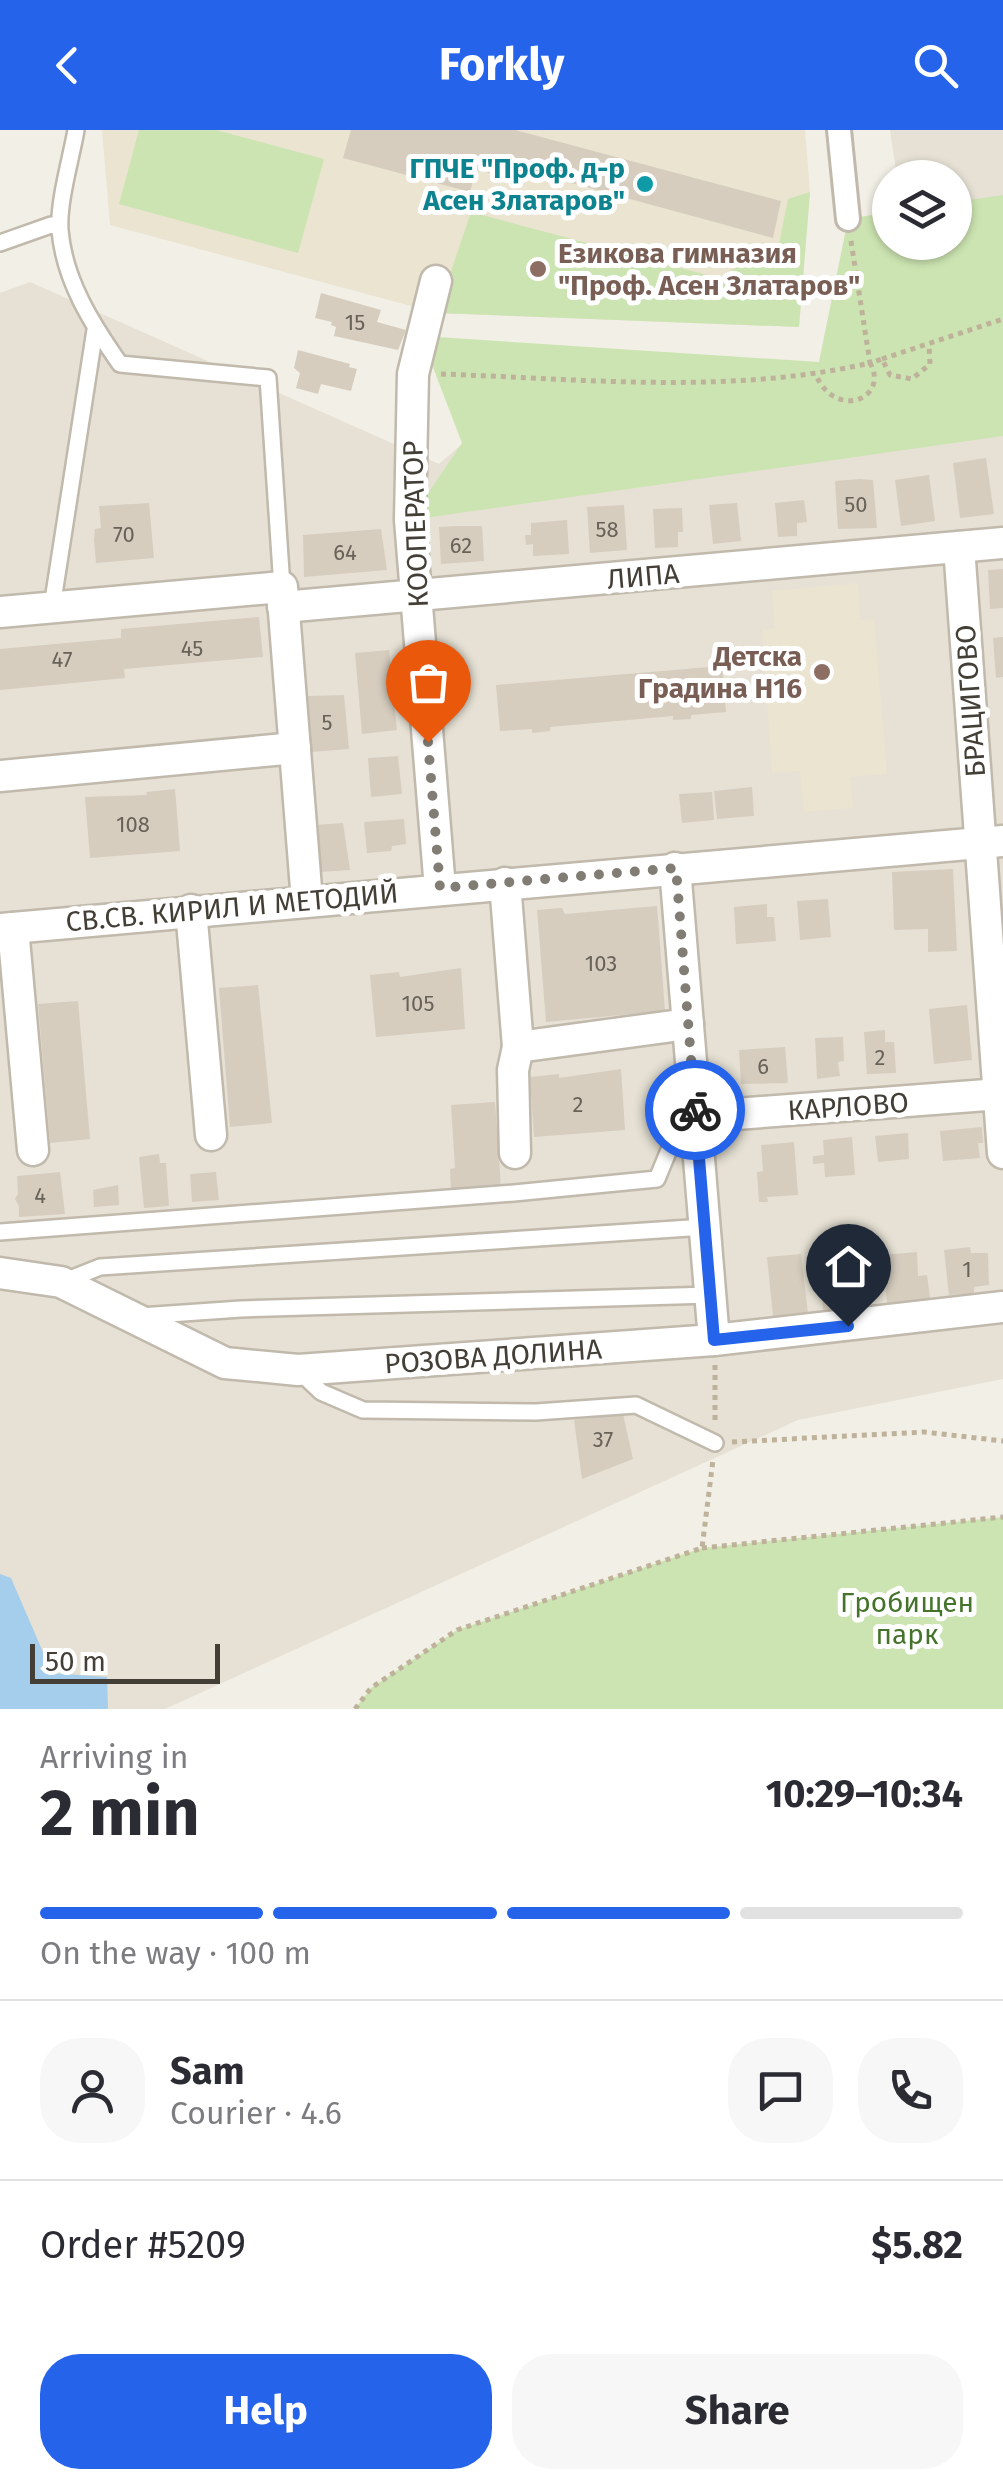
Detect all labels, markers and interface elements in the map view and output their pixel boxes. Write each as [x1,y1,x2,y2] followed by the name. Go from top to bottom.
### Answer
[40,38,95,93] icon: back
[439,38,564,92] text: Forkly
[908,38,963,93] icon: search
[410,152,625,217] place label: ГПЧЕ "Проф. д-р Асен Златаров"
[872,160,972,260] map controls
[872,160,972,260] button: layers
[634,173,656,195] marker: ГПЧЕ "Проф. д-р Асен Златаров"
[558,237,860,302] place label: Езикова гимназия "Проф. Асен Златаров"
[527,258,549,280] marker: Езикова гимназия "Проф. Асен Златаров"
[345,309,365,336] house number: 15
[396,440,435,608] street label: КООПЕРАТОР
[844,491,868,518] house number: 50
[595,516,619,543] house number: 58
[113,521,135,548] house number: 70
[450,532,472,559] house number: 62
[333,539,357,566] house number: 64
[605,557,681,596] street label: ЛИПА
[949,624,992,778] street label: БРАЦИГОВО
[181,635,203,662] house number: 45
[386,640,471,743] pin
[638,640,802,705] place label: Детска Градина Н16
[52,646,73,673] house number: 47
[401,655,456,710] icon: bag
[811,661,833,683] marker: Детска Градина Н16
[321,709,333,736] house number: 5
[116,811,150,838] house number: 108
[64,877,400,938] street label: СВ.СВ. КИРИЛ И МЕТОДИЙ
[585,950,617,977] house number: 103
[402,990,434,1017] house number: 105
[875,1044,885,1071] house number: 2
[757,1053,769,1080] house number: 6
[645,1060,745,1160] courier
[668,1083,723,1138] icon: bike
[786,1086,910,1127] street label: КАРЛОВО
[573,1091,583,1118] house number: 2
[34,1182,46,1209] house number: 4
[806,1224,891,1327] pin
[821,1239,876,1294] icon: home
[962,1256,972,1283] house number: 1
[383,1332,603,1381] street label: РОЗОВА ДОЛИНА
[593,1426,614,1453] house number: 37
[840,1586,974,1651] park label: Гробищен парк
[30,1639,220,1684] scale bar
[45,1645,106,1678] text: 50 m
[40,1738,188,1776] text: Arriving in
[766,1771,963,1817] text: 10:29–10:34
[40,1774,200,1852] text: 2 min
[40,1934,311,1972] text: On the way · 100 m
[40,2038,145,2143] button: person
[728,2038,833,2143] button: chat
[858,2038,963,2143] button: phone
[170,2048,245,2094] text: Sam
[170,2094,342,2132] text: Courier · 4.6
[40,2222,246,2268] text: Order #5209
[871,2222,963,2268] text: $5.82
[40,2354,492,2469] button: Help
[512,2354,963,2469] button: Share

